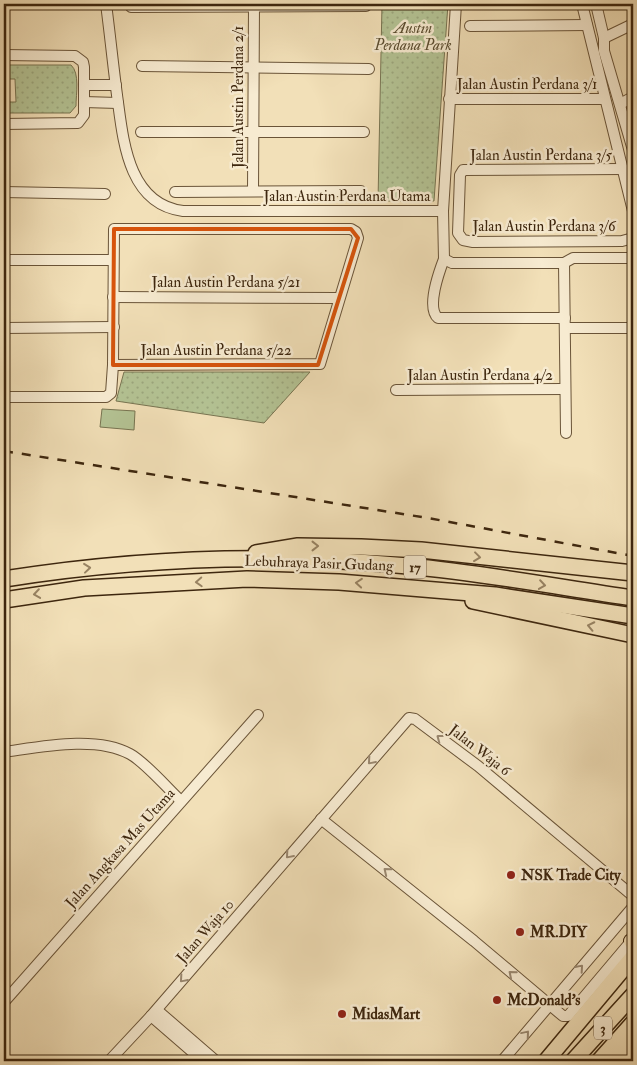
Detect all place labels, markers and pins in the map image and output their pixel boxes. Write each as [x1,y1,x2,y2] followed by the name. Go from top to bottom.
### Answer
[520,866,622,886] place label: NSK Trade City
[505,869,517,881] marker: NSK Trade City
[529,923,588,942] place label: MR.DIY
[514,926,526,938] marker: MR.DIY
[506,991,580,1010] place label: McDonald's
[491,994,503,1006] marker: McDonald's
[351,1005,420,1024] place label: MidasMart
[336,1008,348,1020] marker: MidasMart

